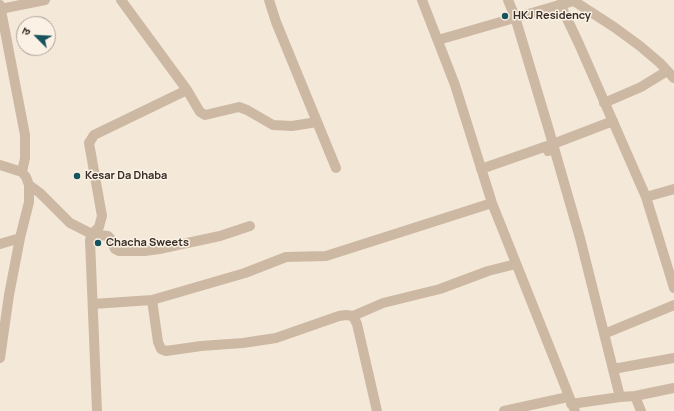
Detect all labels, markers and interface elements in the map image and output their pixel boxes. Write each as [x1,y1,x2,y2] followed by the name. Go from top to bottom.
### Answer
[513,9,591,23] place label: HKJ Residency
[500,11,510,21] marker: HKJ Residency
[16,16,56,56] north arrow
[17,25,34,37] text: उ
[85,169,167,183] place label: Kesar Da Dhaba
[72,171,82,181] marker: Kesar Da Dhaba
[106,236,189,250] place label: Chacha Sweets
[93,238,103,248] marker: Chacha Sweets

